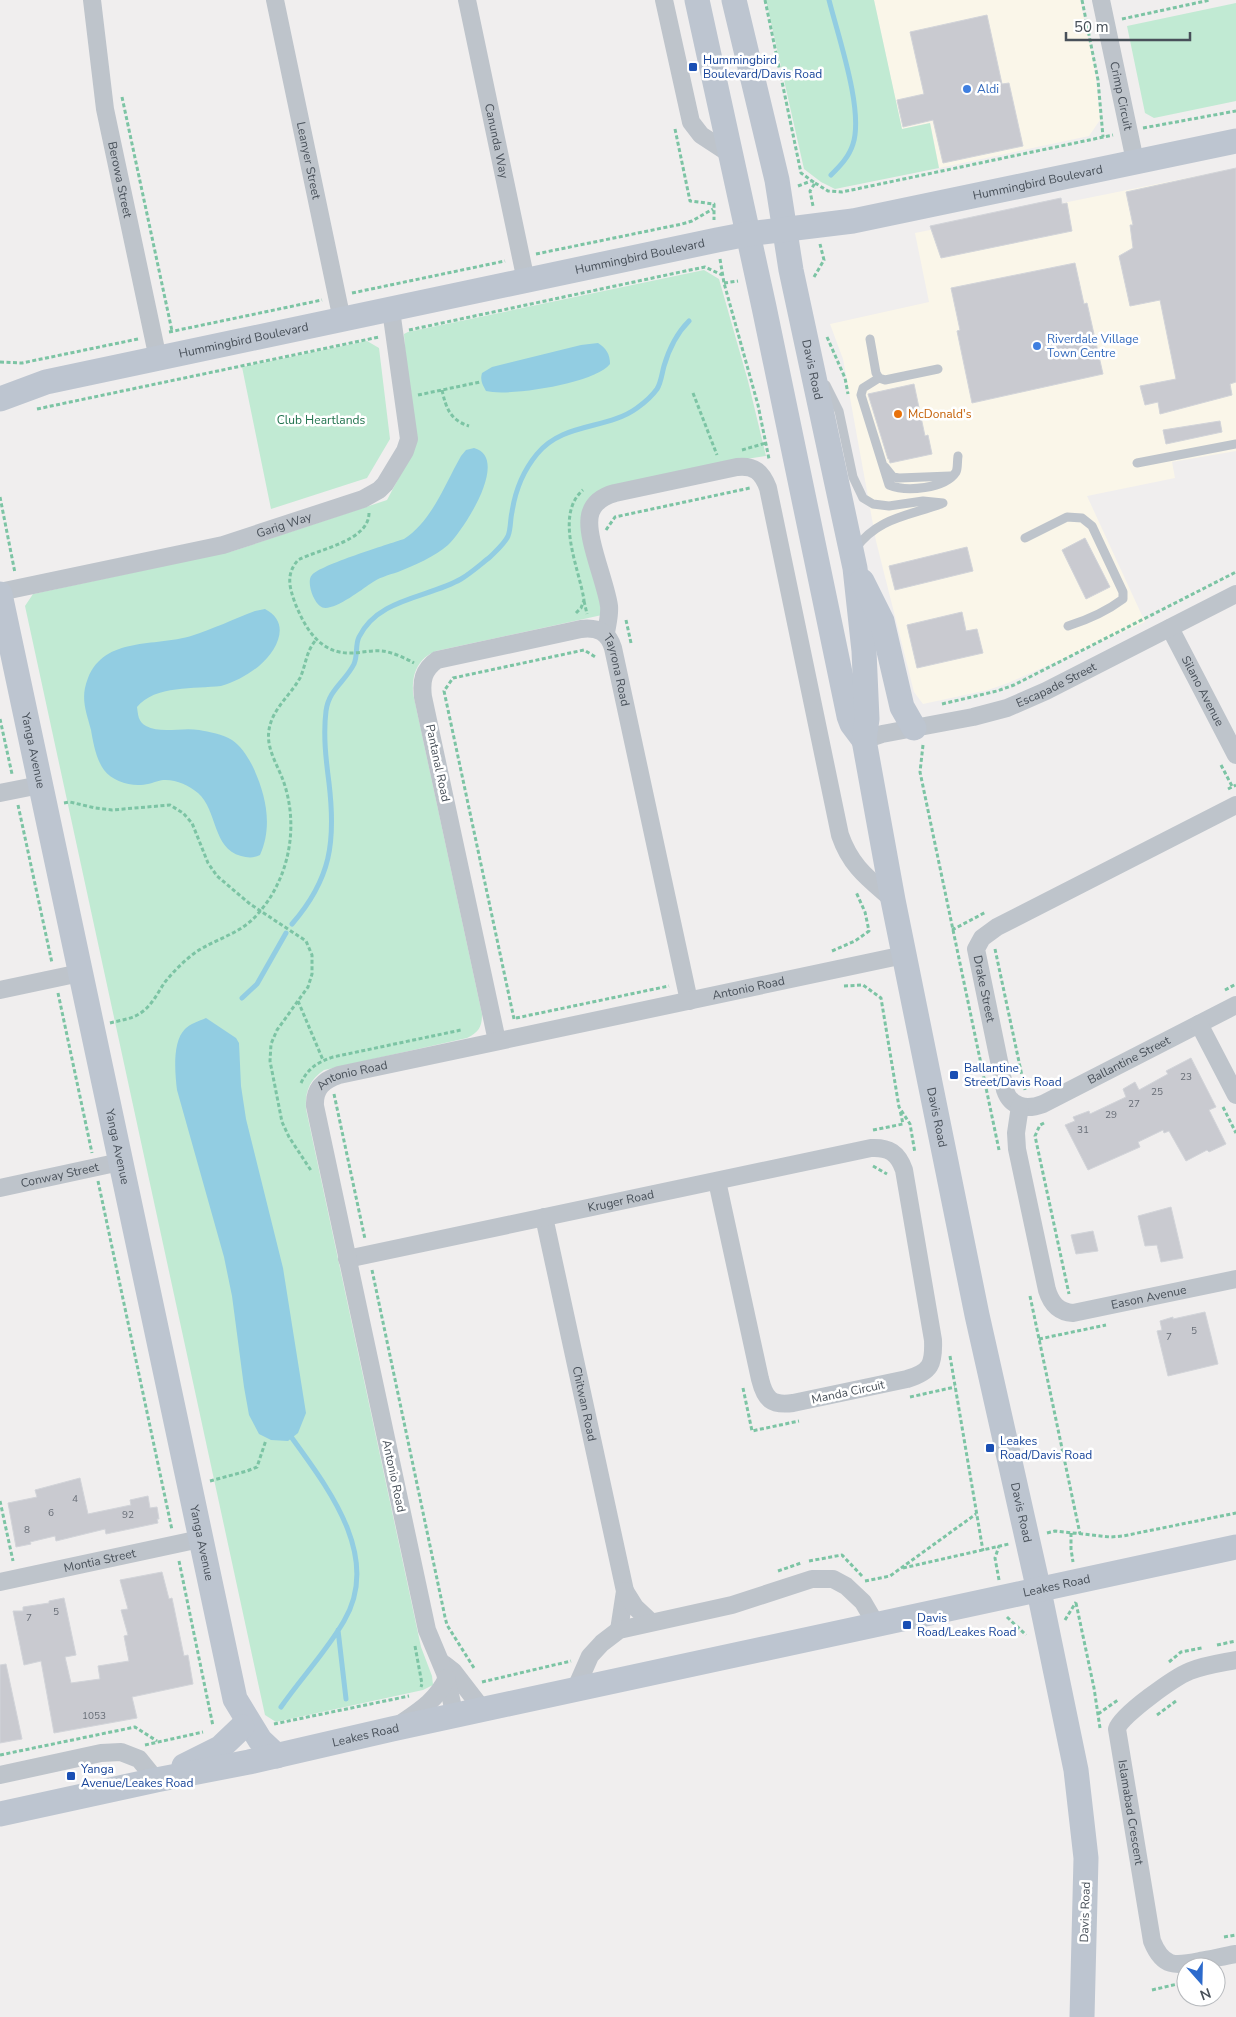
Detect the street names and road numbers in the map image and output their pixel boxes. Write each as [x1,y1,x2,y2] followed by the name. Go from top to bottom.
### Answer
[1106,60,1136,133] street label: Crimp Circuit
[481,102,512,181] street label: Canunda Way
[293,120,325,201] street label: Leanyer Street
[104,140,136,220] street label: Berowa Street
[971,161,1104,204] street label: Hummingbird Boulevard
[573,235,706,278] street label: Hummingbird Boulevard
[177,319,310,362] street label: Hummingbird Boulevard
[798,338,827,401] street label: Davis Road
[254,508,314,542] street label: Garig Way
[600,630,633,708] street label: Tayrona Road
[1178,653,1228,729] street label: Silano Avenue
[1014,658,1100,711] street label: Escapade Street
[17,710,49,790] street label: Yanga Avenue
[422,723,454,803] street label: Pantanal Road
[970,954,999,1024] street label: Drake Street
[711,973,786,1004] street label: Antonio Road
[1085,1032,1174,1088] street label: Ballantine Street
[313,1057,389,1094] street label: Antonio Road
[923,1086,951,1149] street label: Davis Road
[102,1106,133,1186] street label: Yanga Avenue
[19,1159,101,1191] street label: Conway Street
[586,1186,656,1216] street label: Kruger Road
[1110,1282,1188,1313] street label: Eason Avenue
[569,1365,600,1443] street label: Chitwan Road
[810,1376,887,1408] street label: Manda Circuit
[379,1438,409,1514] street label: Antonio Road
[1007,1481,1036,1544] street label: Davis Road
[186,1503,218,1582] street label: Yanga Avenue
[62,1545,138,1576] street label: Montia Street
[1021,1571,1092,1601] street label: Leakes Road
[330,1720,401,1751] street label: Leakes Road
[1114,1759,1147,1867] street label: Islamabad Crescent
[1076,1881,1094,1943] street label: Davis Road

